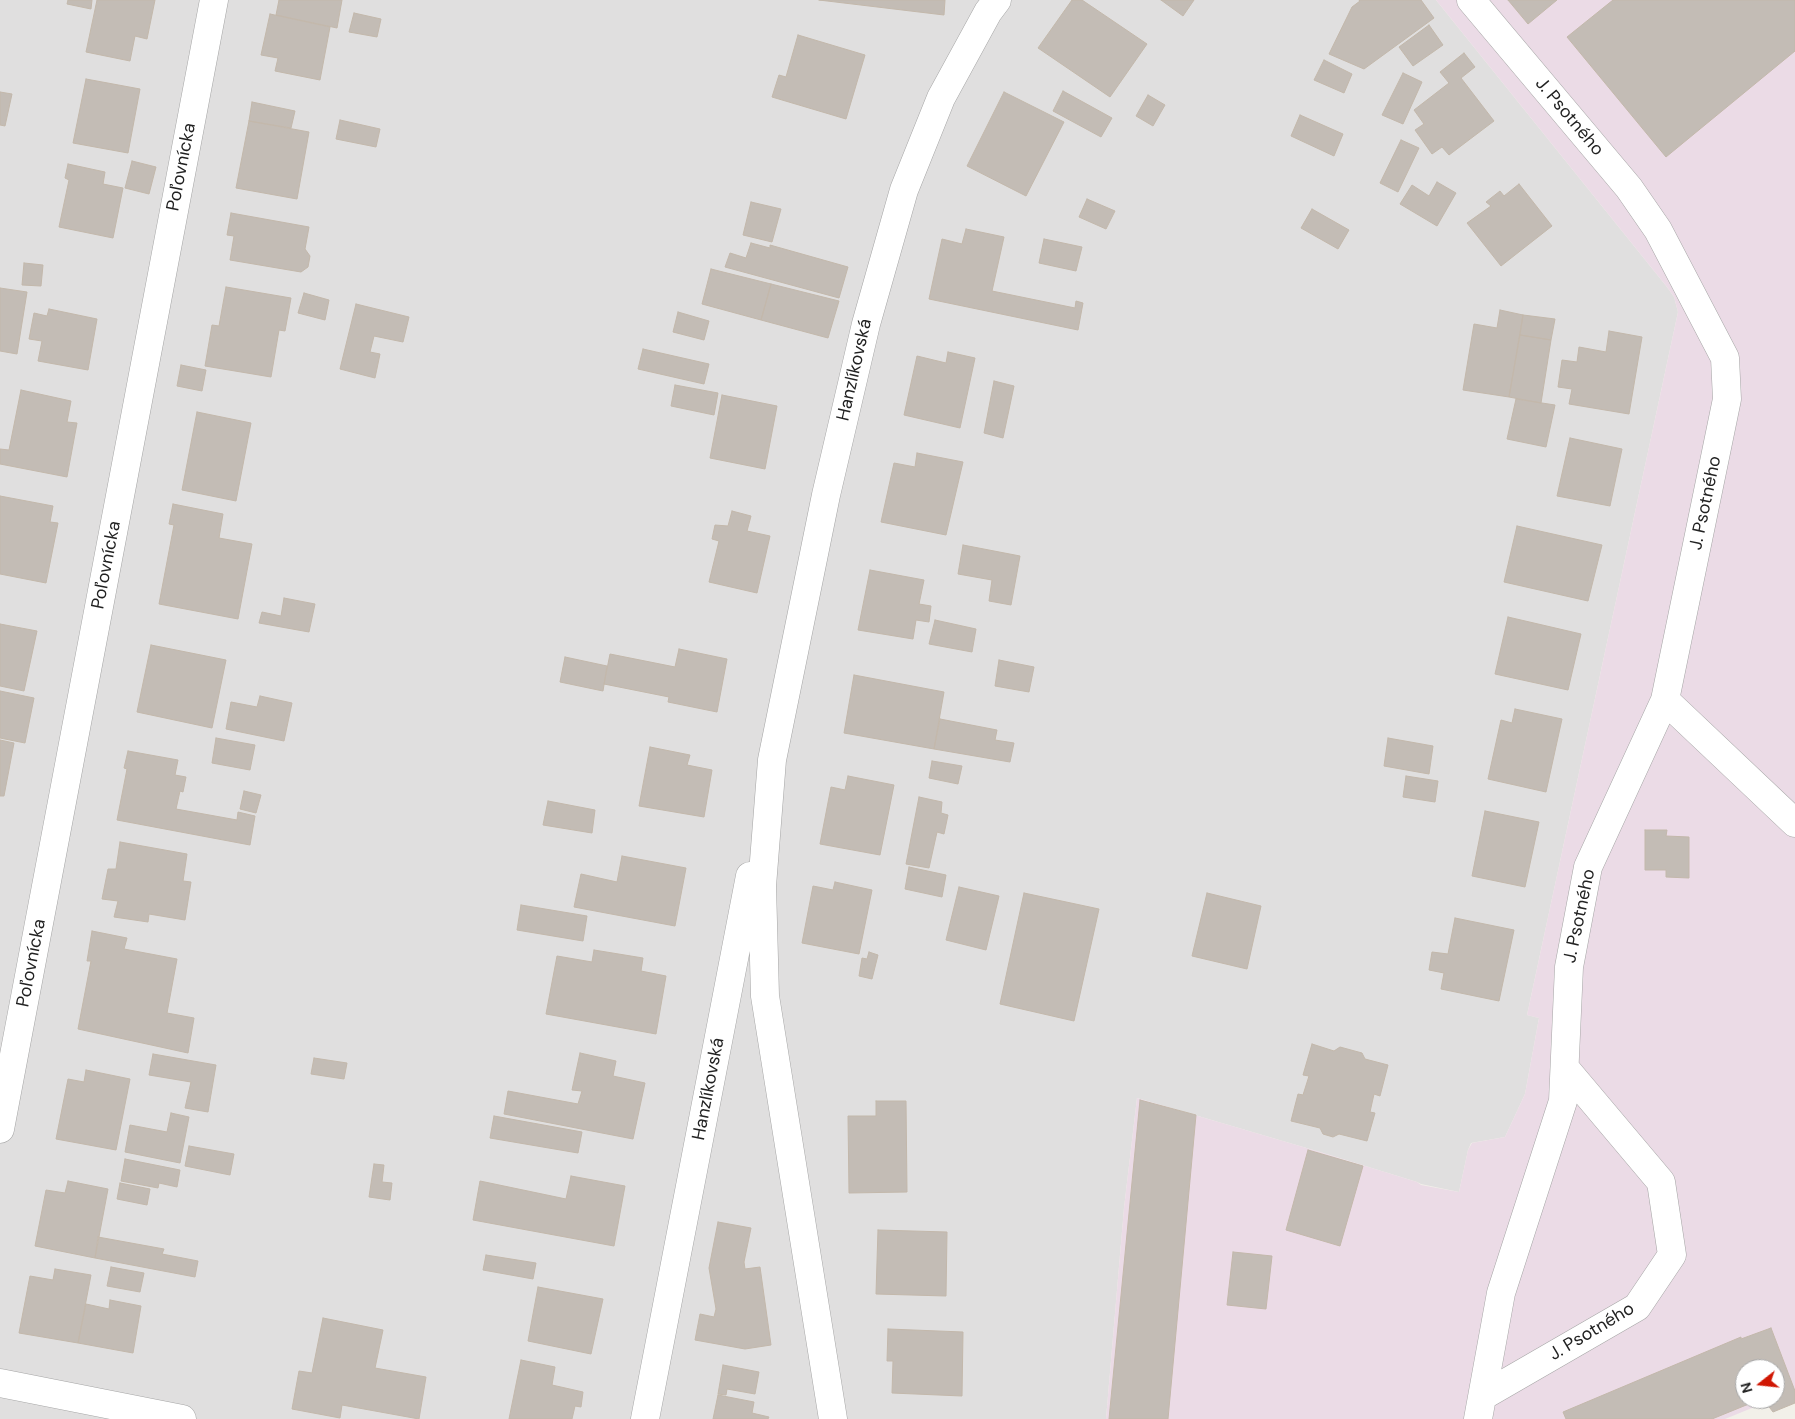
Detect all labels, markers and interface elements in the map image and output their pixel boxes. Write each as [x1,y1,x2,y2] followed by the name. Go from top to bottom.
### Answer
[1530,74,1608,160] street label: J. Psotného
[163,121,201,213] street label: Poľovnícka
[833,317,877,423] street label: Hanzlíkovská
[1686,454,1726,552] street label: J. Psotného
[88,519,126,611] street label: Poľovnícka
[1560,867,1600,965] street label: J. Psotného
[13,917,51,1009] street label: Poľovnícka
[688,1036,730,1142] street label: Hanzlíkovská
[1546,1298,1638,1366] street label: J. Psotného
[1735,1359,1785,1409] north arrow
[1736,1380,1757,1395] text: N

